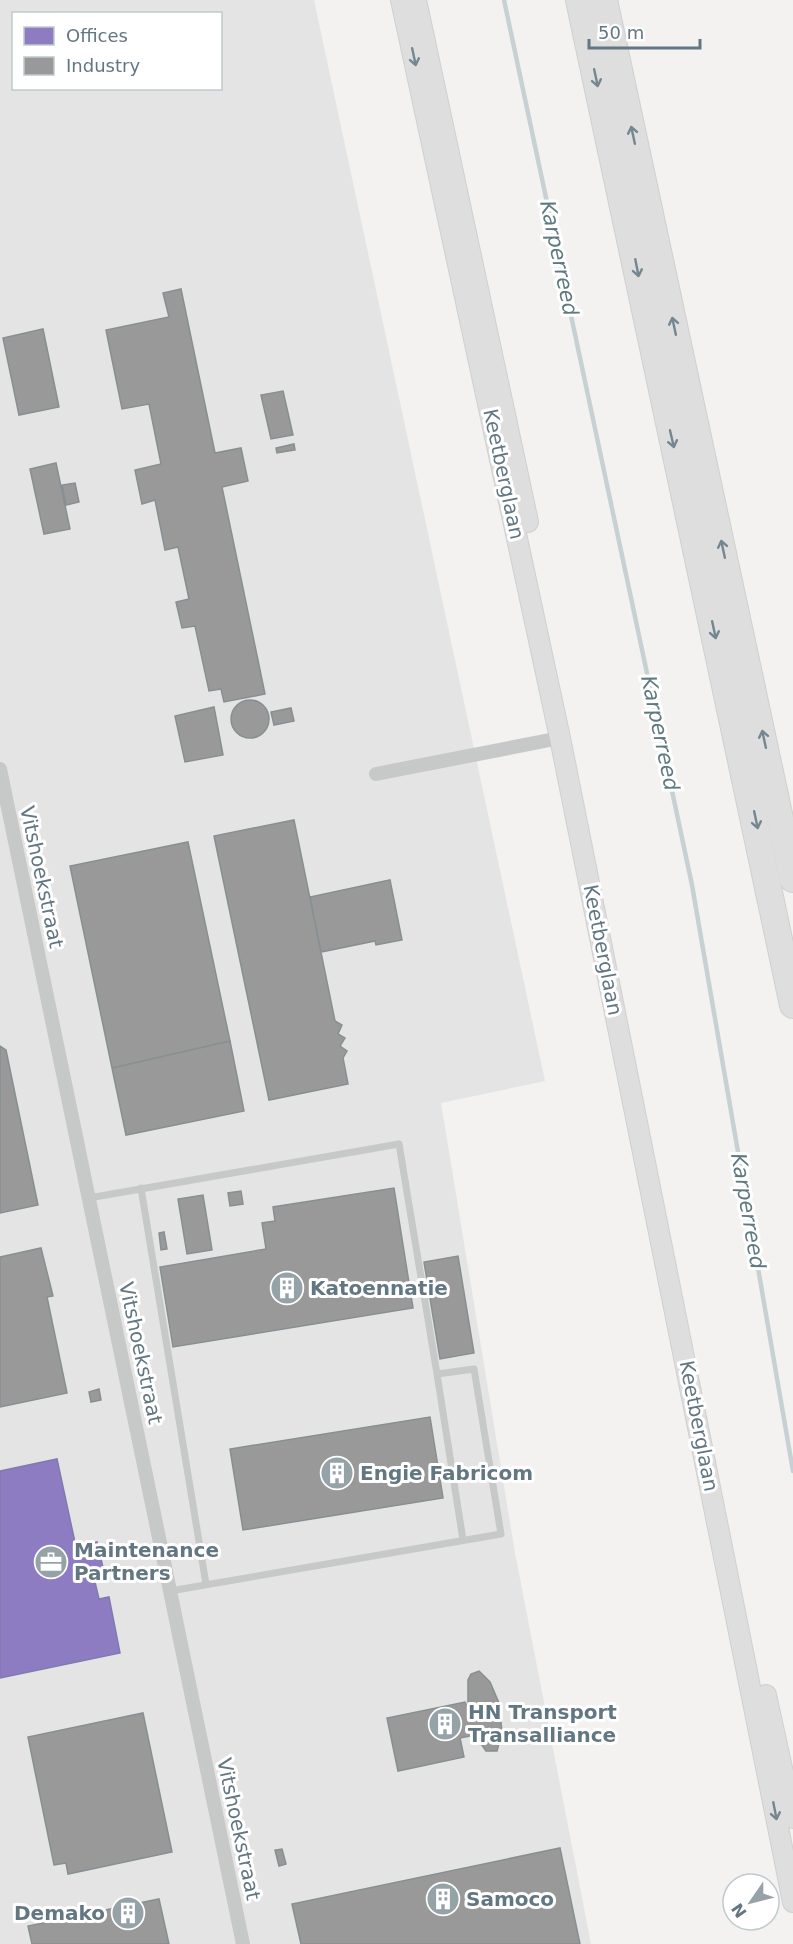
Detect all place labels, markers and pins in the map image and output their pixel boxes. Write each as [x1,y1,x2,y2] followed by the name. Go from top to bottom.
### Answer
[269,1270,305,1306] building icon: Katoennatie
[310,1276,448,1300] place label: Katoennatie
[319,1455,355,1491] building icon: Engie Fabricom
[360,1461,533,1485] place label: Engie Fabricom
[74,1538,219,1585] place label: Maintenance Partners
[33,1544,69,1580] office icon: Maintenance Partners
[468,1700,617,1747] place label: HN Transport Transalliance
[427,1706,463,1742] building icon: HN Transport Transalliance
[425,1881,461,1917] building icon: Samoco
[466,1887,554,1911] place label: Samoco
[110,1895,146,1931] building icon: Demako
[14,1901,105,1925] place label: Demako

